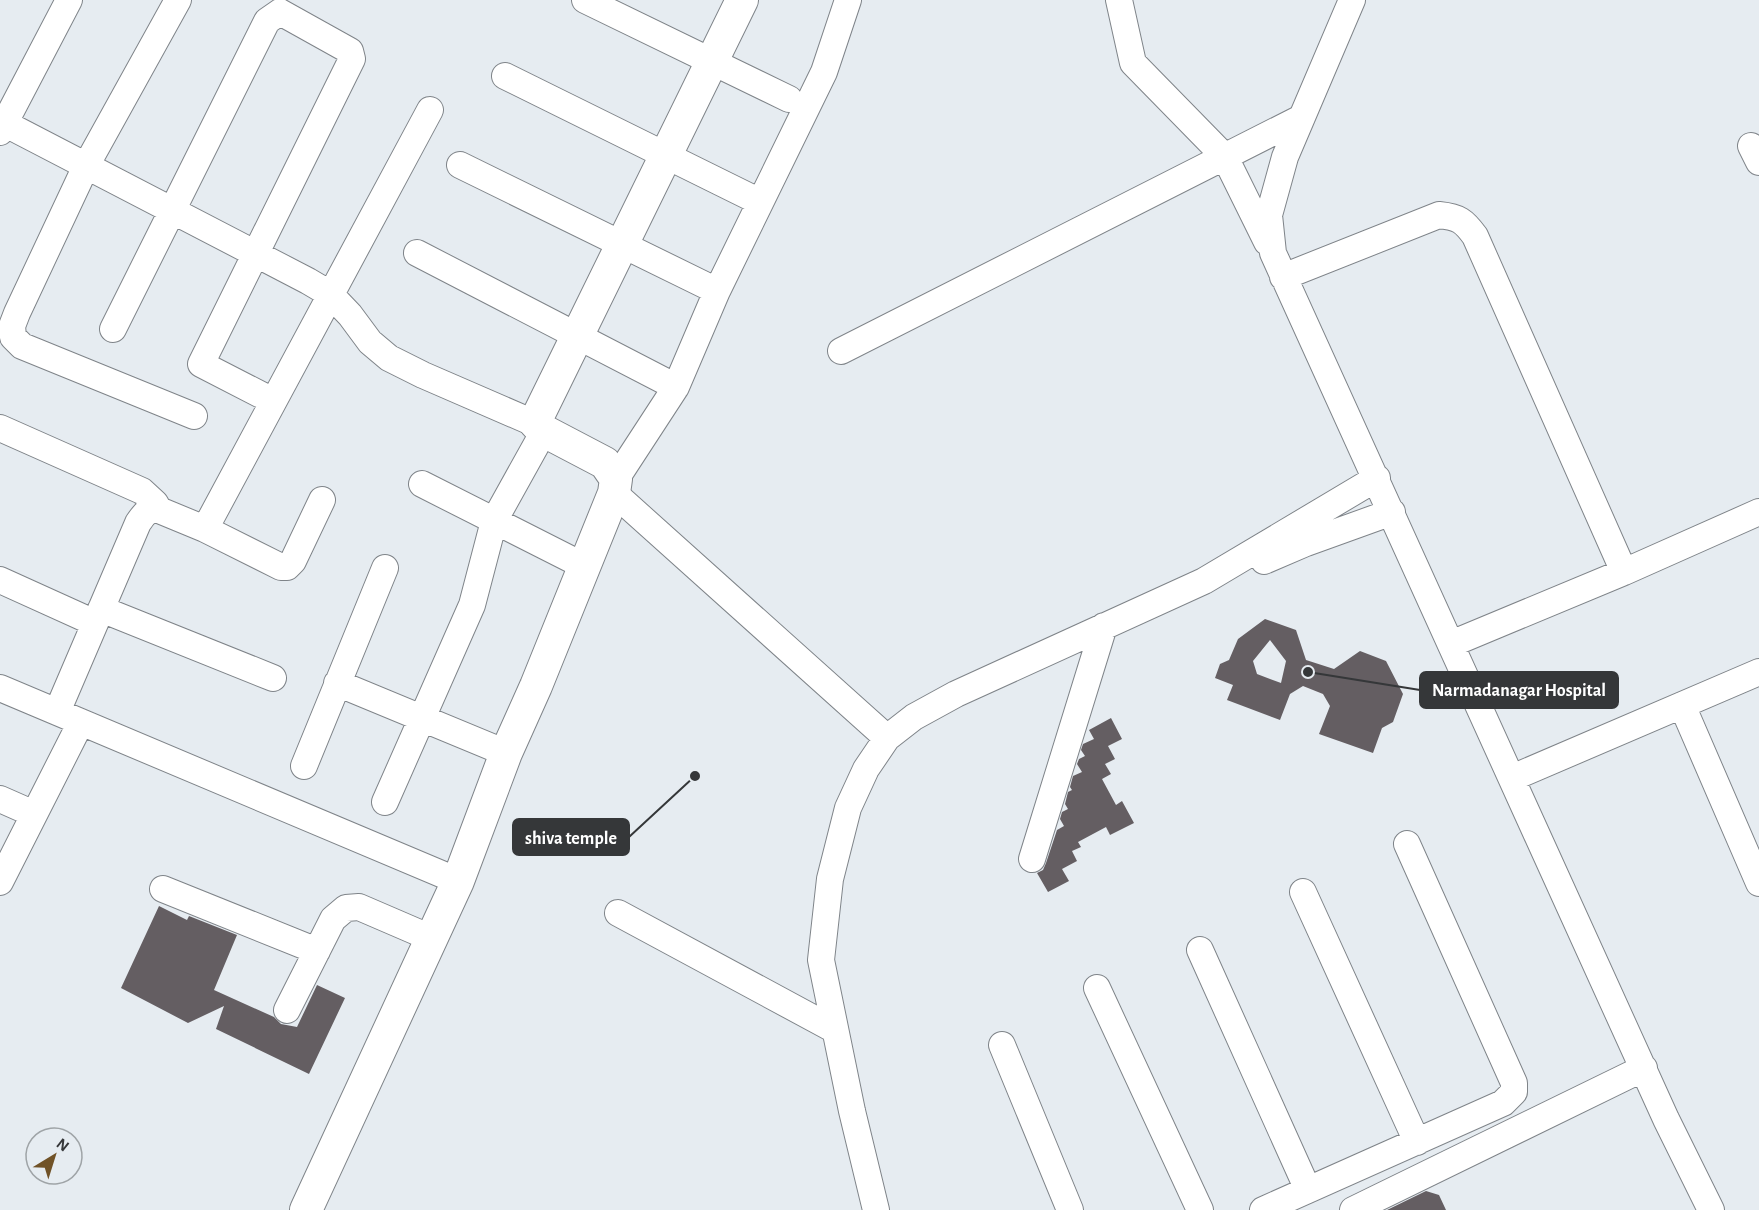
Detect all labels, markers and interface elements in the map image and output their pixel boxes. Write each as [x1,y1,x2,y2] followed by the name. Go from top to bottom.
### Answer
[1420,672,1618,708] callout: Narmadanagar Hospital
[1432,682,1606,700] text: Narmadanagar Hospital
[513,819,629,855] callout: shiva temple
[525,830,617,848] text: shiva temple
[24,1126,84,1186] north arrow
[53,1135,72,1155] text: N

